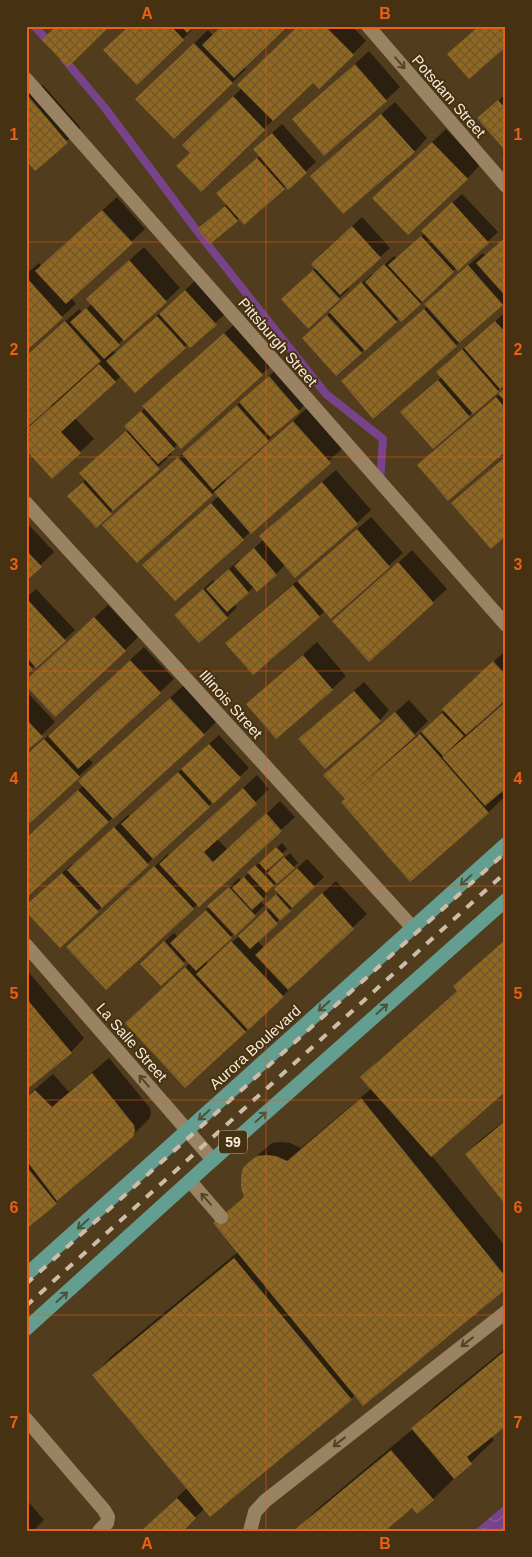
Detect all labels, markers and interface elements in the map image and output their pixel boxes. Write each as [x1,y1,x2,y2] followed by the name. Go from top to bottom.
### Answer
[141,5,153,22] text: A
[379,5,391,22] text: B
[409,51,490,141] street label: Potsdam Street
[394,57,406,70] one-way arrow
[10,126,19,143] text: 1
[514,126,523,143] text: 1
[235,294,322,390] street label: Pittsburgh Street
[10,341,19,358] text: 2
[514,341,523,358] text: 2
[10,556,19,573] text: 3
[514,556,523,573] text: 3
[196,666,267,742] street label: Illinois Street
[10,770,19,787] text: 4
[514,770,523,787] text: 4
[459,874,472,885] one-way arrow
[10,985,19,1002] text: 5
[514,985,523,1002] text: 5
[93,999,171,1085] street label: La Salle Street
[318,1000,331,1012] one-way arrow
[206,1002,304,1092] street label: Aurora Boulevard
[376,1004,389,1015] one-way arrow
[138,1074,149,1087] one-way arrow
[198,1110,211,1121] one-way arrow
[254,1112,267,1123] one-way arrow
[219,1130,247,1154] road number: 59
[200,1192,211,1205] one-way arrow
[10,1199,19,1216] text: 6
[514,1199,523,1216] text: 6
[77,1218,90,1229] one-way arrow
[56,1291,69,1302] one-way arrow
[461,1336,474,1347] one-way arrow
[10,1414,19,1431] text: 7
[514,1414,523,1431] text: 7
[332,1437,346,1447] one-way arrow
[141,1535,153,1552] text: A
[379,1535,391,1552] text: B

